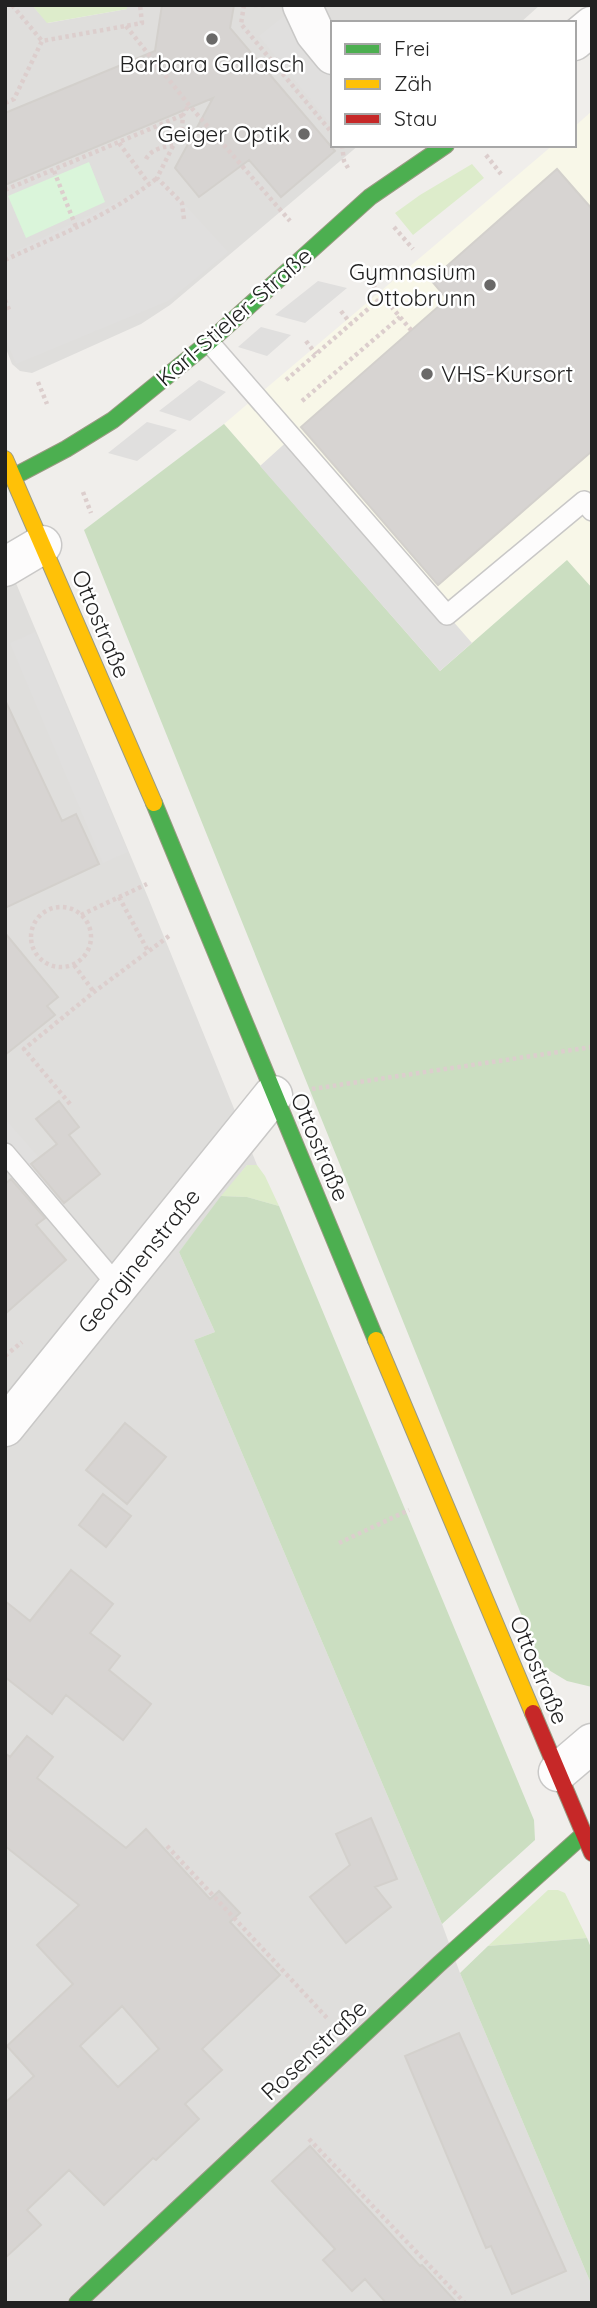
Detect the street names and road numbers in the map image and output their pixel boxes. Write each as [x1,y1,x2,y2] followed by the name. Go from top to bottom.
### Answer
[150,241,318,392] street label: Karl-Stieler-Straße
[66,565,137,682] street label: Ottostraße
[285,1088,356,1205] street label: Ottostraße
[71,1182,206,1339] street label: Georginenstraße
[504,1611,575,1728] street label: Ottostraße
[255,1993,373,2106] street label: Rosenstraße

